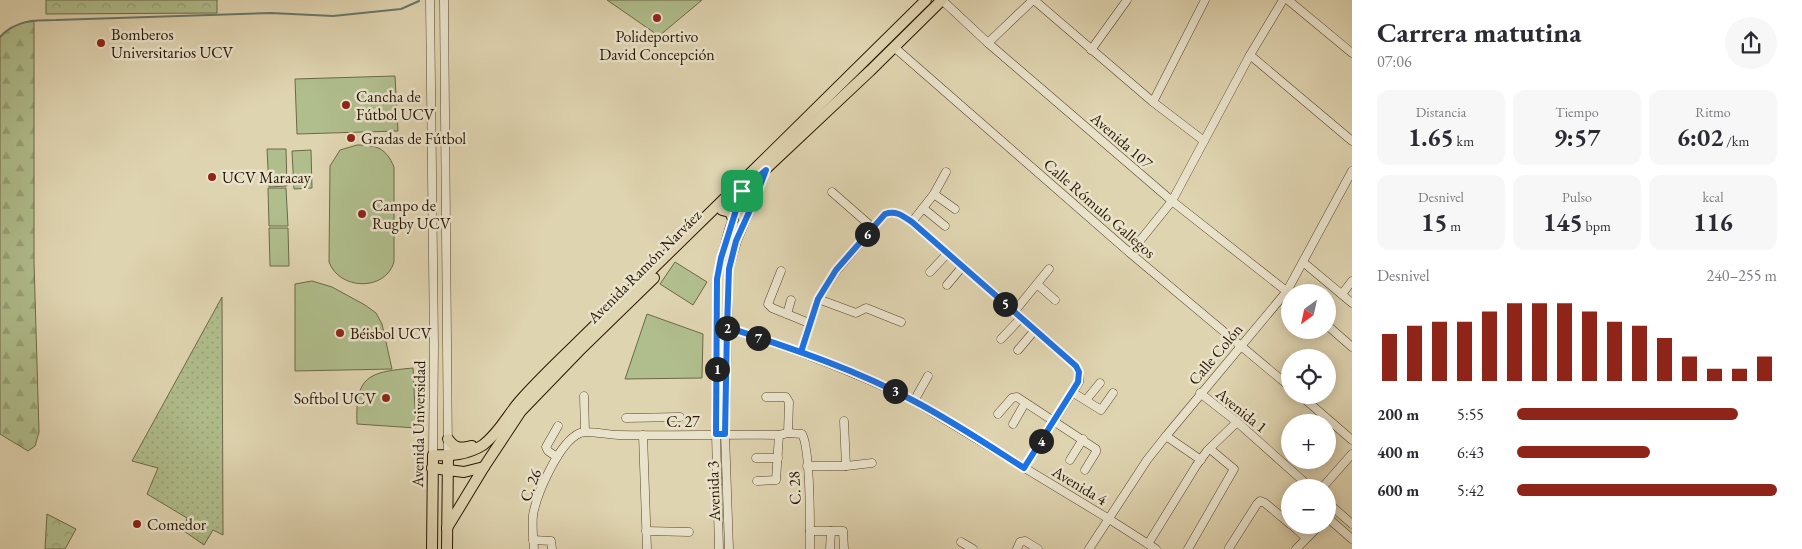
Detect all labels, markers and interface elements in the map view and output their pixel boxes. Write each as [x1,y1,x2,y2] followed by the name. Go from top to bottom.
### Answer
[651,12,663,24] marker: Polideportivo David Concepción
[1377,14,1581,50] text: Carrera matutina
[1725,17,1777,69] button: share
[111,24,234,63] place label: Bomberos Universitarios UCV
[599,26,715,65] place label: Polideportivo David Concepción
[95,37,107,49] marker: Bomberos Universitarios UCV
[1377,51,1412,72] text: 07:06
[356,86,435,125] place label: Cancha de Fútbol UCV
[340,99,352,111] marker: Cancha de Fútbol UCV
[1416,103,1466,121] text: Distancia
[1555,103,1599,121] text: Tiempo
[1695,103,1731,121] text: Ritmo
[1085,107,1157,173] street label: Avenida 107
[1408,121,1454,153] text: 1.65
[1554,121,1600,153] text: 9:57
[1677,121,1723,153] text: 6:02
[361,128,466,149] place label: Gradas de Fútbol
[345,132,357,144] marker: Gradas de Fútbol
[1454,132,1474,150] text: km
[1723,132,1749,150] text: /km
[1039,154,1160,263] street label: Calle Rómulo Gallegos
[222,167,312,188] place label: UCV Maracay
[721,170,763,212] pin
[206,171,218,183] marker: UCV Maracay
[728,177,756,205] icon: arrive
[1418,188,1464,206] text: Desnivel
[1562,188,1592,206] text: Pulso
[1703,188,1724,206] text: kcal
[372,195,451,234] place label: Campo de Rugby UCV
[582,205,706,328] street label: Avenida Ramón Narváez
[1421,206,1447,238] text: 15
[1543,206,1583,238] text: 145
[1693,206,1733,238] text: 116
[356,208,368,220] marker: Campo de Rugby UCV
[1447,217,1461,235] text: m
[1583,217,1611,235] text: bpm
[854,222,880,246] pin: 6
[864,225,871,243] text: 6
[1377,265,1430,286] text: Desnivel
[1706,265,1777,286] text: 240–255 m
[1281,284,1336,339] north arrow
[1281,284,1336,534] map controls
[992,292,1018,316] pin: 5
[1002,295,1009,313] text: 5
[714,316,740,340] pin: 2
[724,319,731,337] text: 2
[1184,319,1248,389] street label: Calle Colón
[350,323,432,344] place label: Béisbol UCV
[746,326,770,350] pin: 7
[334,327,346,339] marker: Béisbol UCV
[755,329,762,347] text: 7
[1281,349,1336,404] button: locate
[704,356,730,382] pin: 1
[407,359,430,489] street label: Avenida Universidad
[714,360,721,378] text: 1
[882,378,908,404] pin: 3
[892,382,899,400] text: 3
[1211,383,1272,438] street label: Avenida 1
[294,388,376,409] place label: Softbol UCV
[380,392,392,404] marker: Softbol UCV
[1377,404,1419,425] text: 200 m
[1457,404,1484,425] text: 5:55
[666,411,700,432] street label: C. 27
[1281,414,1336,469] button: +
[1028,428,1054,454] pin: 4
[1038,432,1045,450] text: 4
[1377,442,1419,463] text: 400 m
[1457,442,1484,463] text: 6:43
[702,460,725,523] street label: Avenida 3
[1048,460,1111,510] street label: Avenida 4
[515,465,546,505] street label: C. 26
[783,470,806,505] street label: C. 28
[1281,479,1336,534] button: −
[1377,480,1419,501] text: 600 m
[1457,480,1484,501] text: 5:42
[147,514,207,535] place label: Comedor
[131,518,143,530] marker: Comedor

